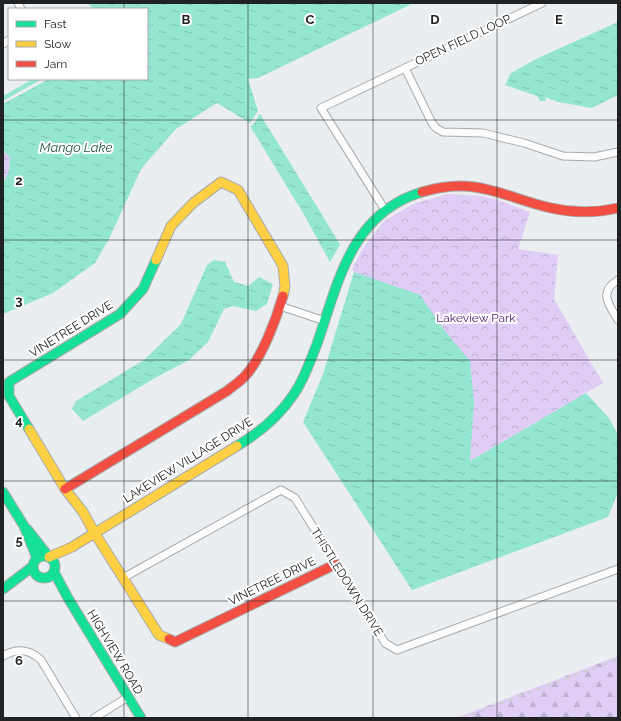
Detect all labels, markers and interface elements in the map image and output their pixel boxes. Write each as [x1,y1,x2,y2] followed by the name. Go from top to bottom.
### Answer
[8,8,148,80] legend
[413,11,513,69] street label: OPEN FIELD LOOP
[182,12,191,27] text: B
[306,12,315,27] text: C
[555,12,563,27] text: E
[44,17,67,31] text: Fast
[44,37,71,51] text: Slow
[44,57,67,71] text: Jam
[40,140,112,155] water label: Mango Lake
[15,173,23,188] text: 2
[15,293,23,308] text: 3
[27,298,115,360] street label: VINETREE DRIVE
[436,311,516,325] park label: Lakeview Park
[15,413,23,428] text: 4
[121,414,255,506] street label: LAKEVIEW VILLAGE DRIVE
[308,525,386,639] street label: THISTLEDOWN DRIVE
[15,533,23,548] text: 5
[226,554,318,608] street label: VINETREE DRIVE
[84,607,146,697] street label: HIGHVIEW ROAD
[15,653,23,668] text: 6

